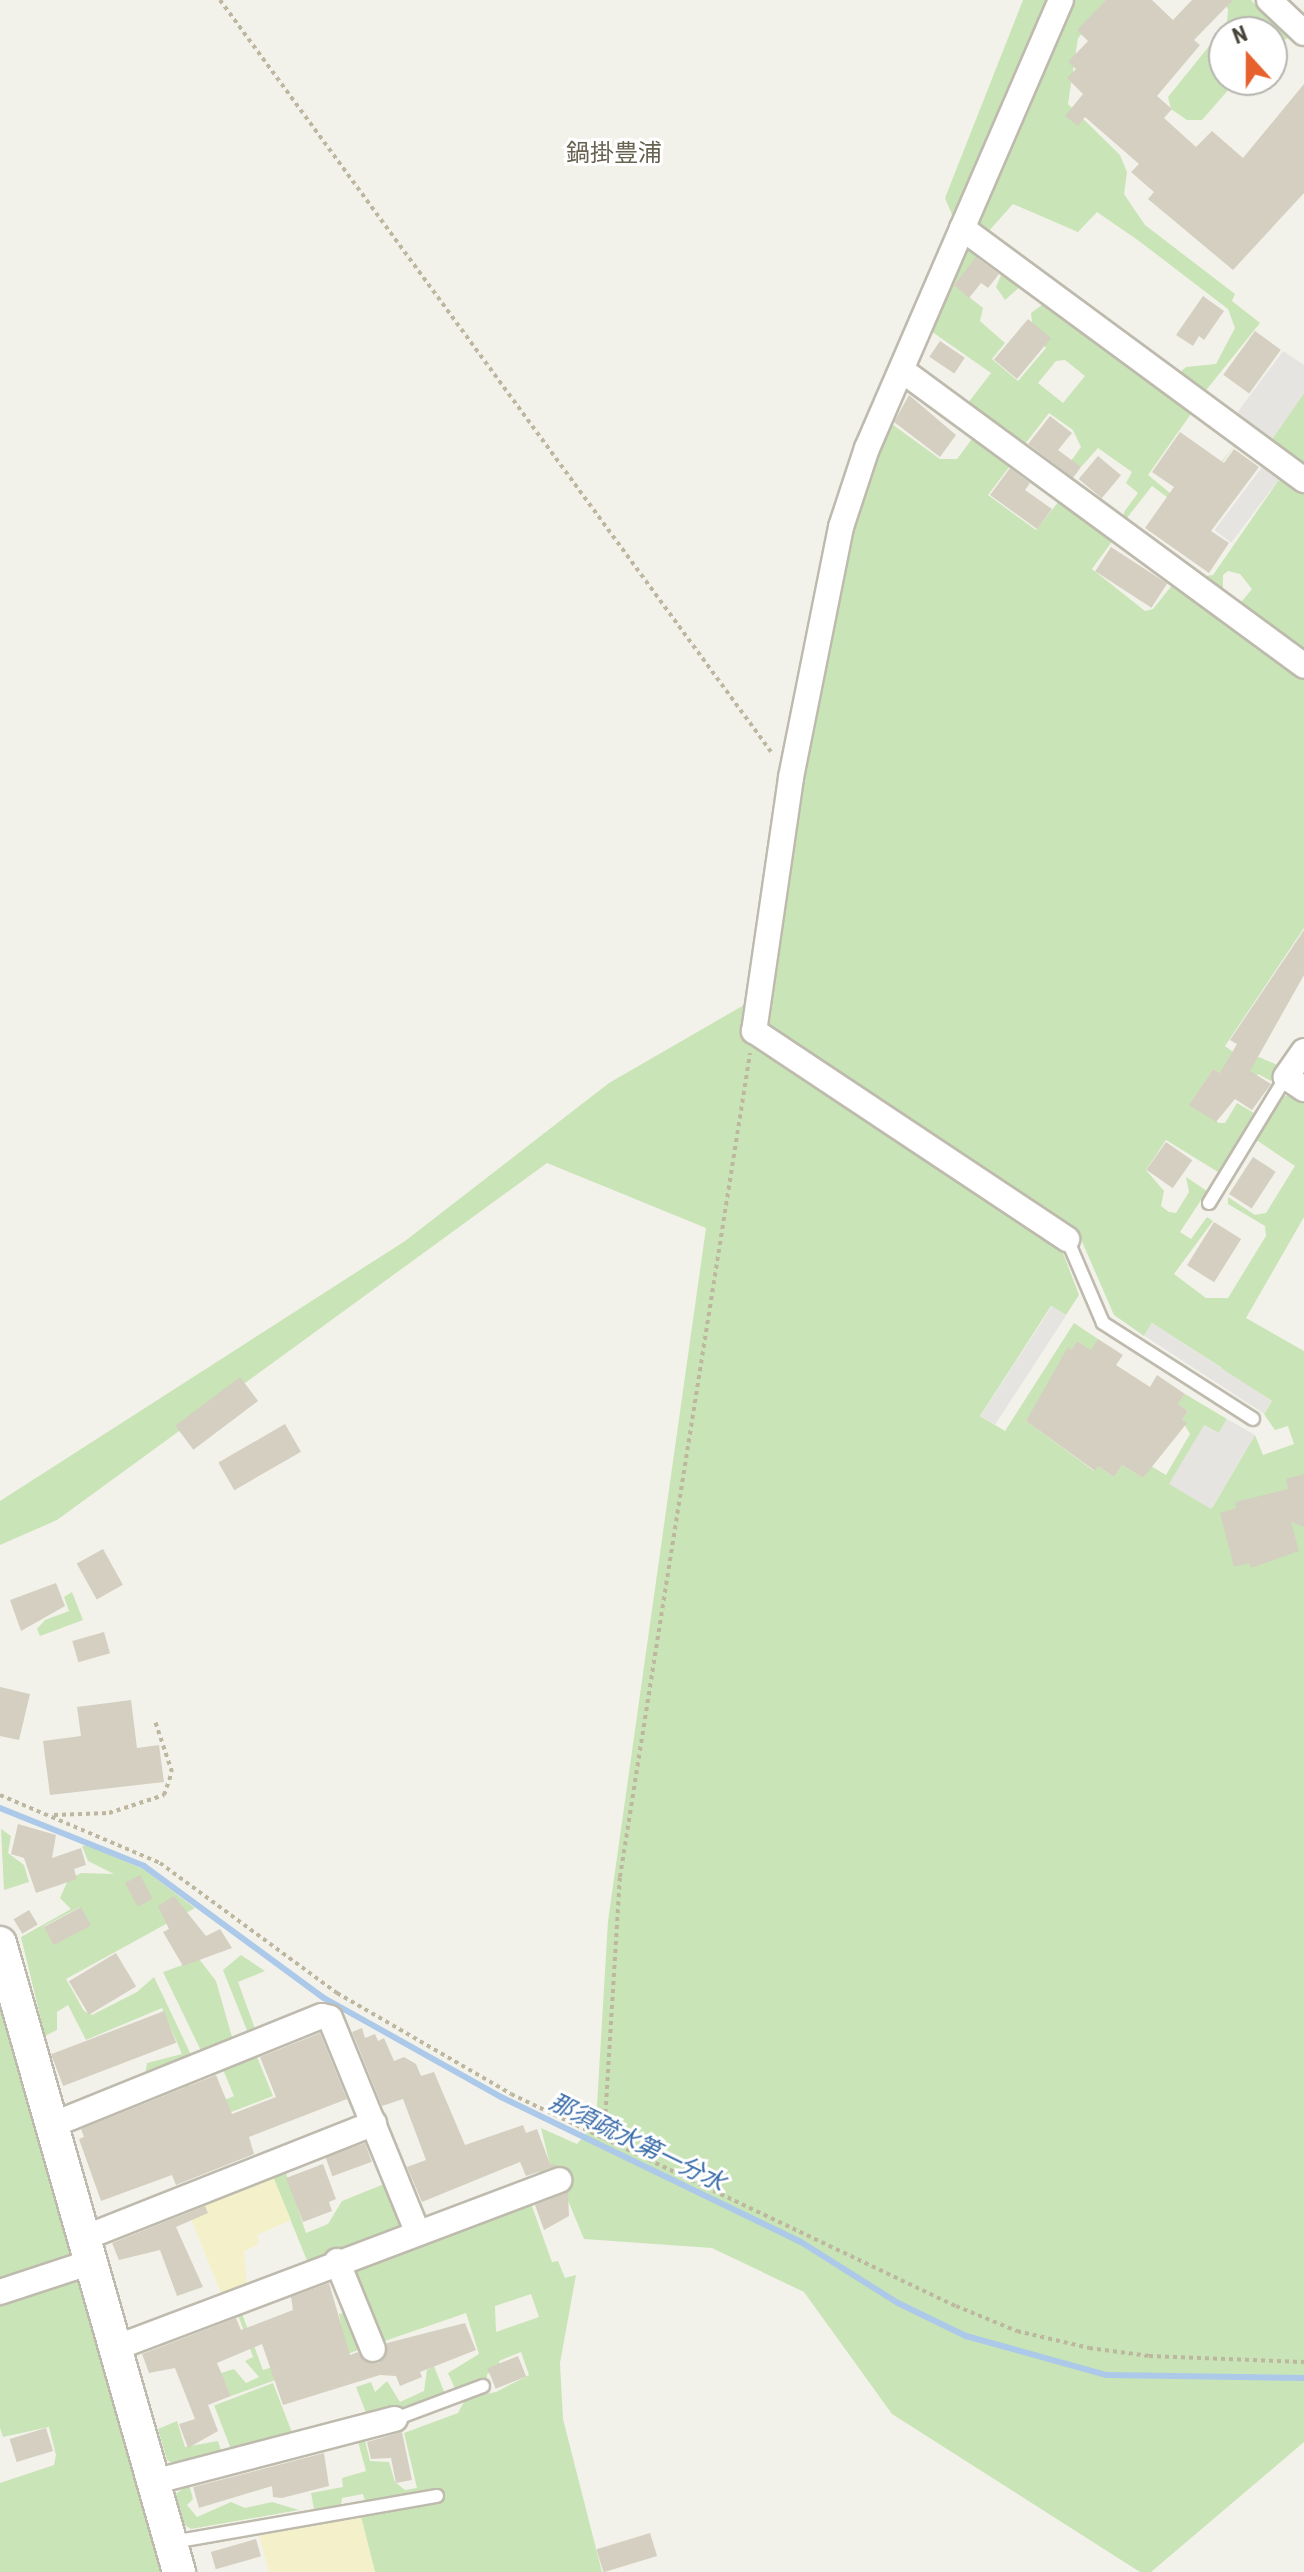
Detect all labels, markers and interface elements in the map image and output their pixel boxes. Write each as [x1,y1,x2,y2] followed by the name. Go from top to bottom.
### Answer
[1208,16,1288,96] north arrow
[1229,21,1251,49] text: N
[566,140,662,168] district label: 鍋掛豊浦
[544,2088,730,2198] water label: 那須疏水第一分水

